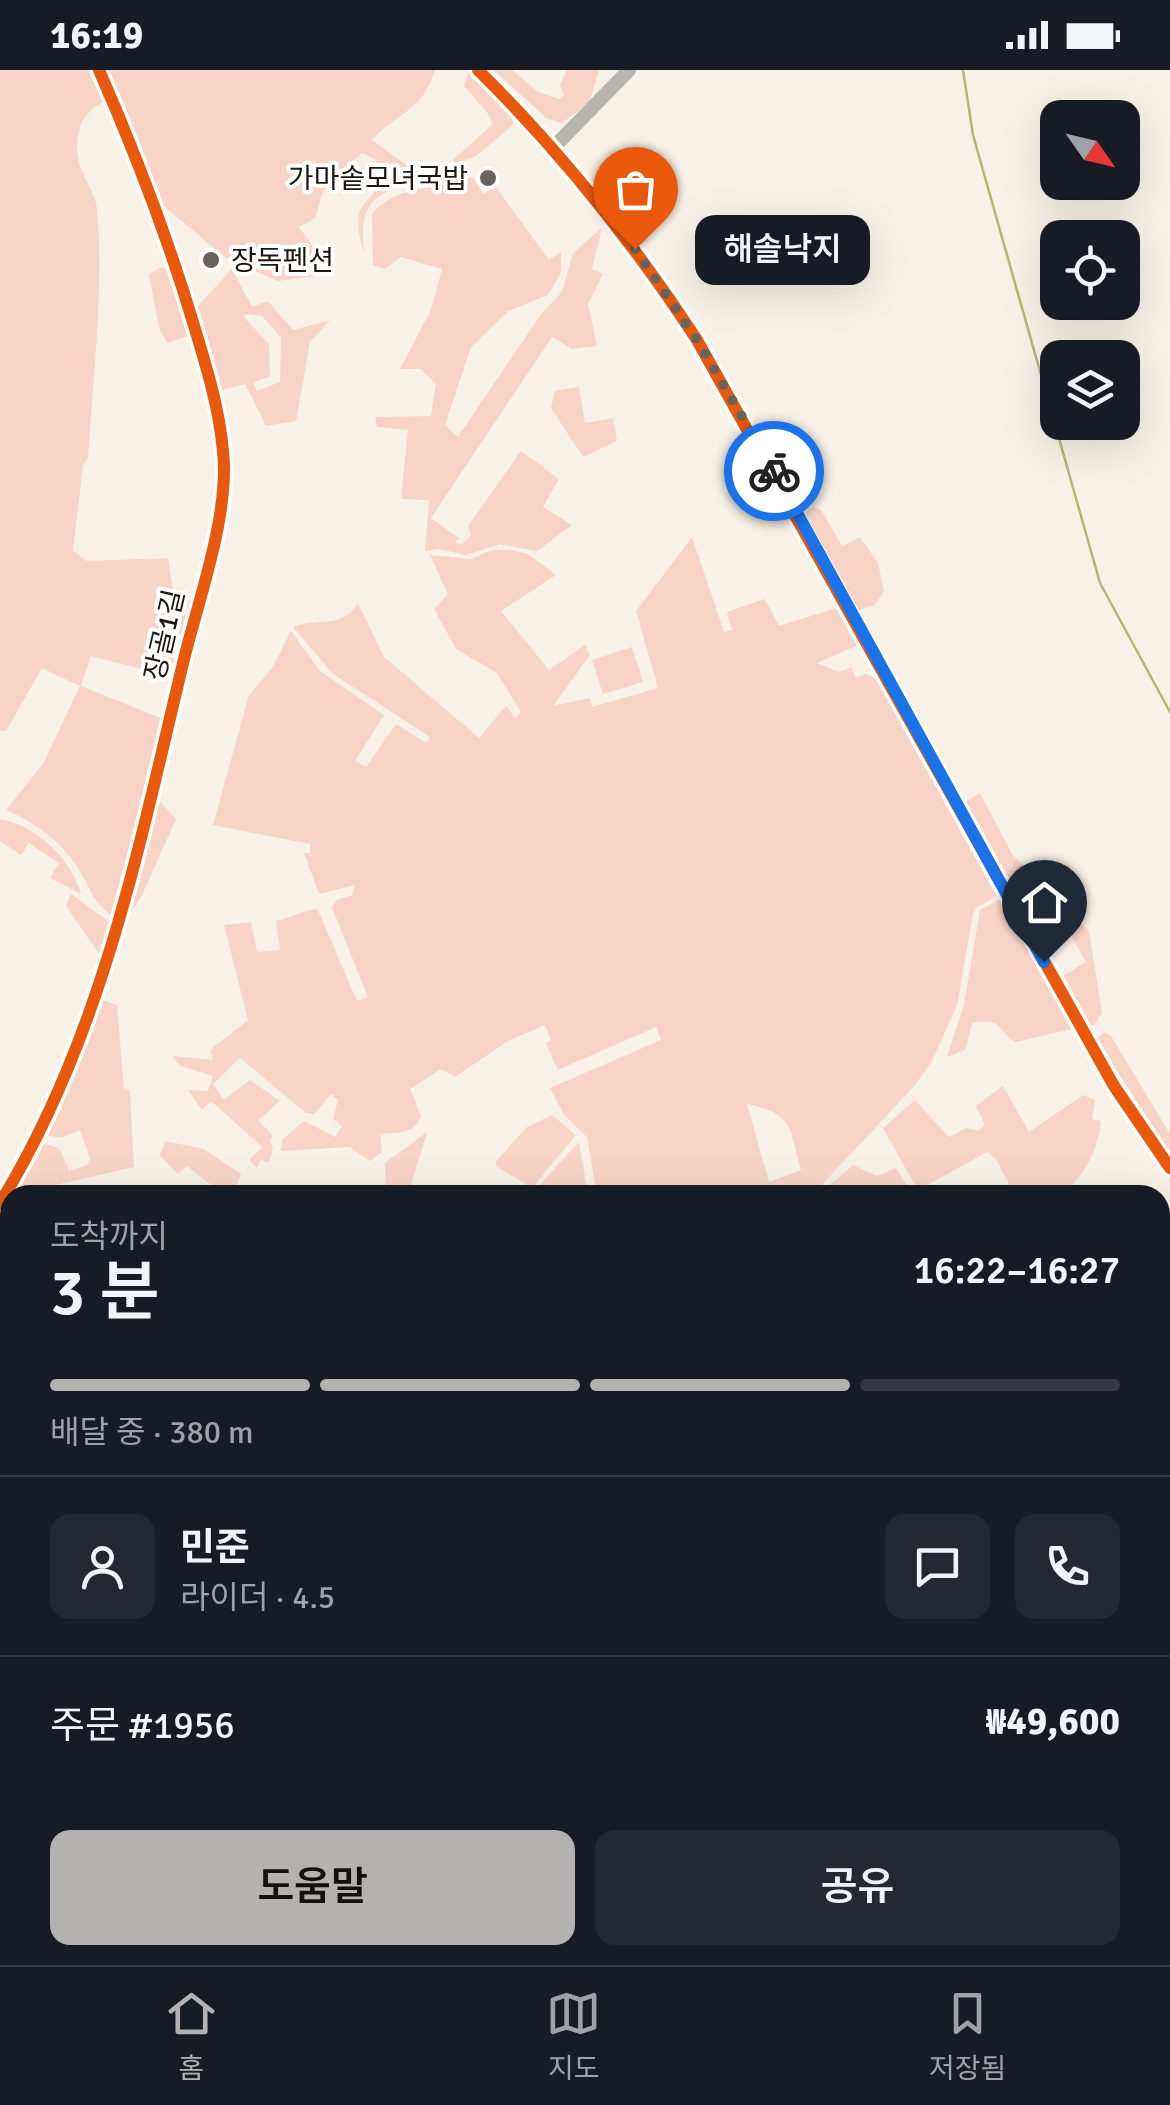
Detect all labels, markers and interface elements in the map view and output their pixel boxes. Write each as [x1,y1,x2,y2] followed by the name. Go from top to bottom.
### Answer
[50,12,143,59] text: 16:19
[1040,100,1140,200] north arrow
[1040,100,1140,440] map controls
[593,147,678,250] pin
[288,162,468,196] place label: 가마솥모녀국밥
[608,162,663,217] icon: bag
[477,167,499,189] marker: 가마솥모녀국밥
[695,214,870,284] callout: 해솔낙지
[1040,220,1140,320] button: locate
[724,230,841,269] text: 해솔낙지
[231,244,334,278] place label: 장독펜션
[200,249,222,271] marker: 장독펜션
[1040,340,1140,440] button: layers
[724,421,824,521] courier
[747,444,802,499] icon: bike
[138,586,192,684] street label: 장골1길
[1002,860,1087,963] pin
[1017,875,1072,930] icon: home
[50,1217,168,1256] text: 도착까지
[914,1247,1120,1294] text: 16:22–16:27
[50,1253,159,1333] text: 3 분
[50,1413,254,1452] text: 배달 중 · 380 m
[50,1514,155,1619] button: person
[885,1514,990,1619] button: chat
[1015,1514,1120,1619] button: phone
[180,1524,250,1571] text: 민준
[180,1578,335,1617] text: 라이더 · 4.5
[986,1698,1120,1745] text: ₩49,600
[50,1702,235,1749] text: 주문 #1956
[50,1830,575,1945] button: 도움말
[595,1830,1120,1945] button: 공유
[164,1986,219,2086] tab: 홈
[546,1986,601,2086] tab: 지도
[929,1986,1006,2086] tab: 저장됨

